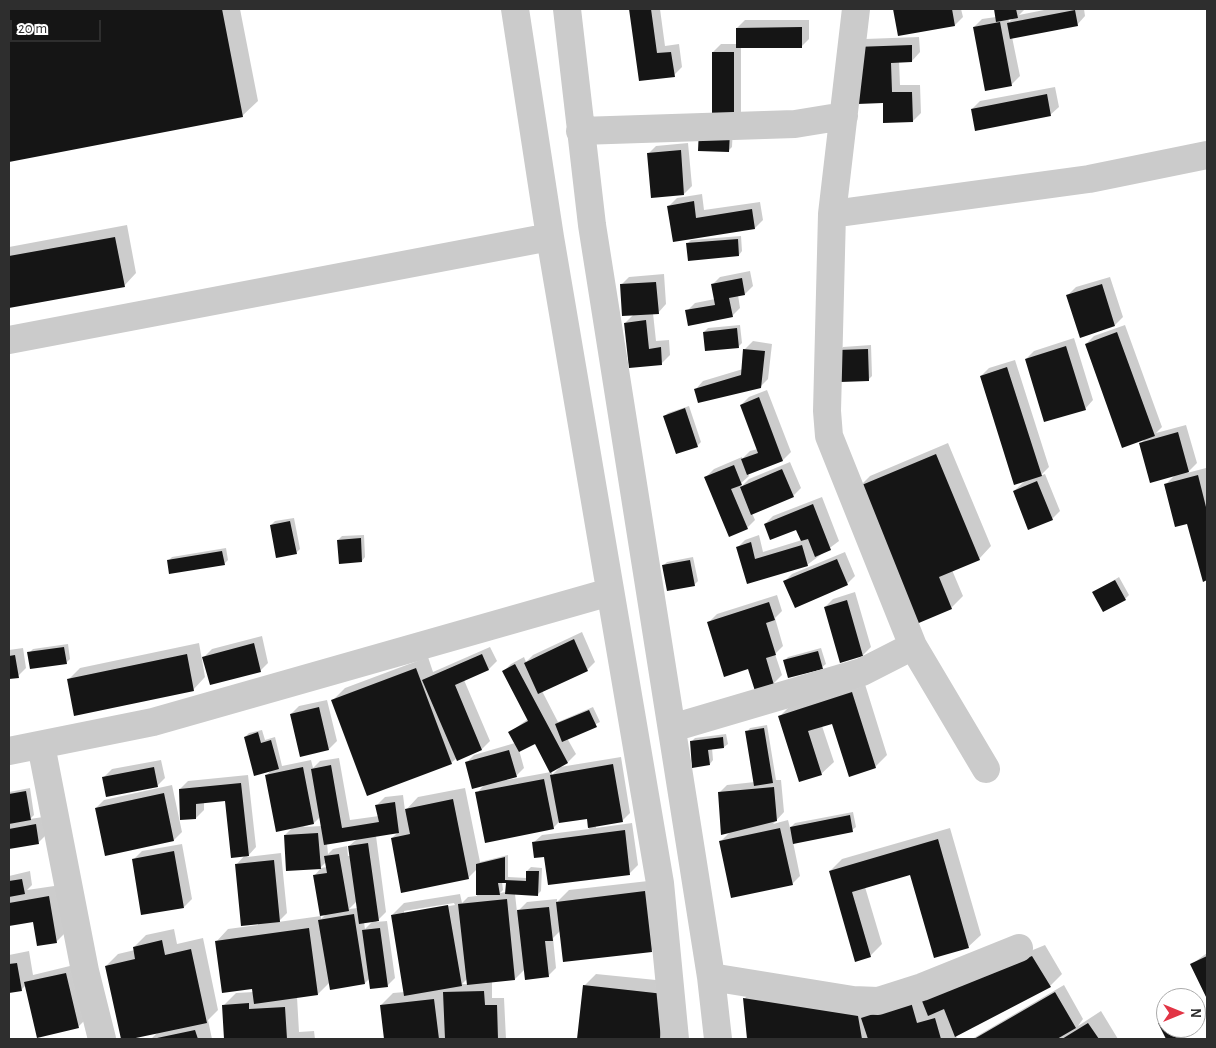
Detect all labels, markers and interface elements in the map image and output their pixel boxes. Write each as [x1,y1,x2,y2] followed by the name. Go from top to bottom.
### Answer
[12,10,104,42] scale bar
[18,21,47,36] text: 20 m
[1156,988,1206,1038] north arrow
[1188,1008,1202,1018] text: N

